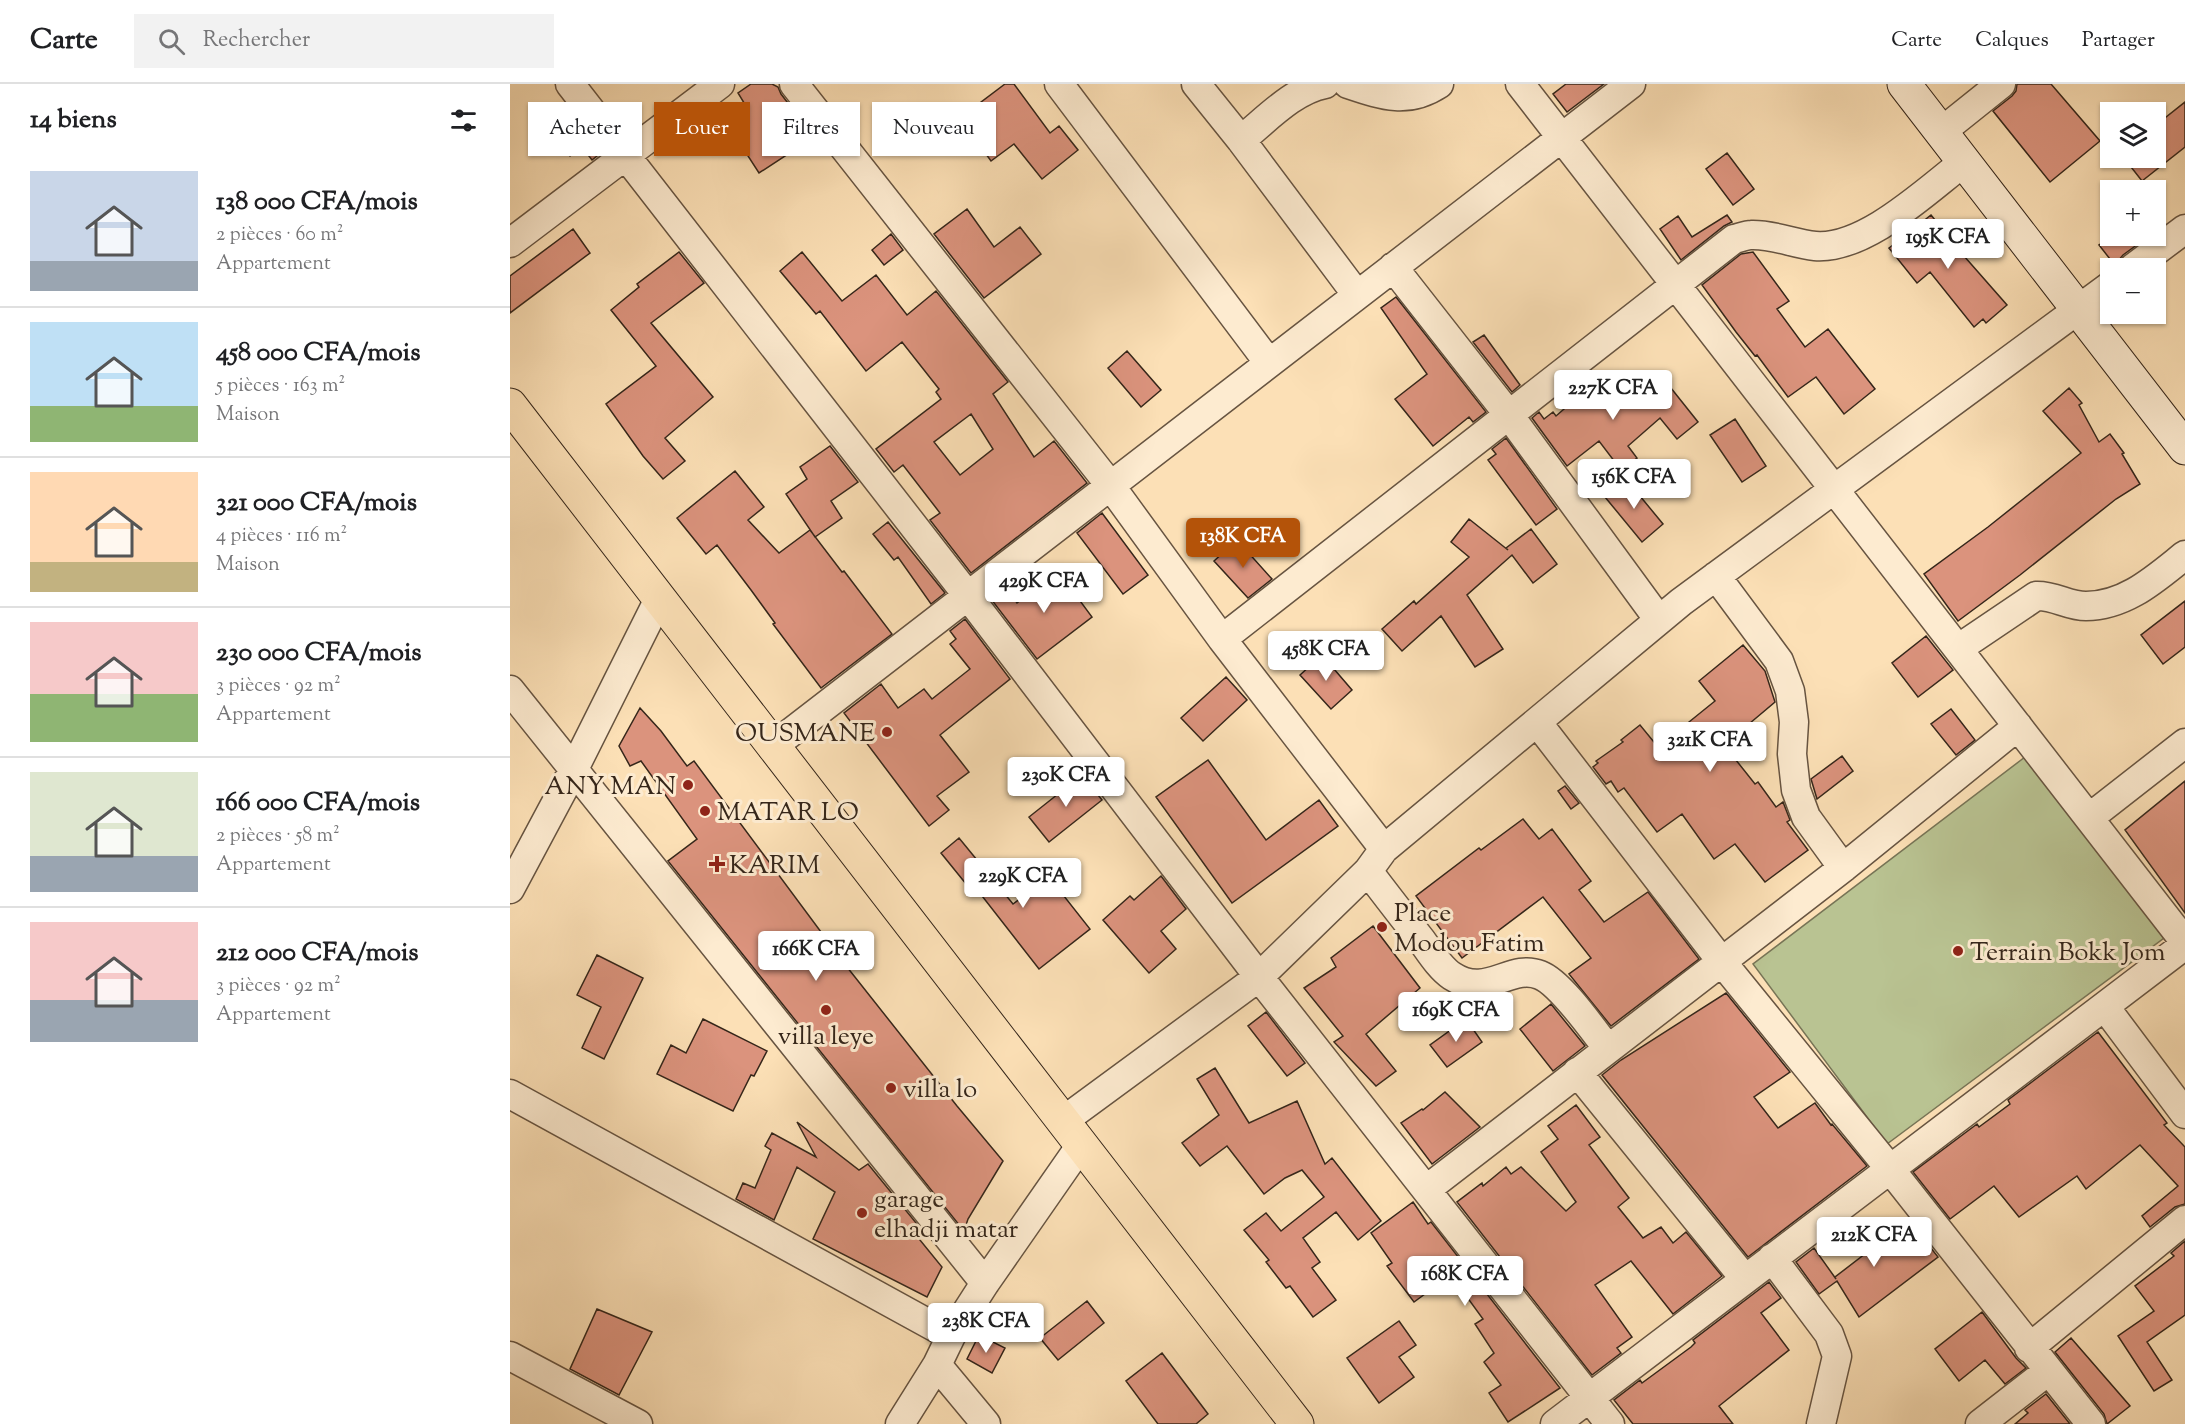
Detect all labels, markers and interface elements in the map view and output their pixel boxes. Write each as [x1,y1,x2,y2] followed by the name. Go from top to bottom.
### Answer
[134,14,554,68] search box
[30,21,98,61] text: Carte
[155,25,188,58] icon: search
[203,25,310,57] text: Rechercher
[1891,26,1942,56] text: Carte
[1975,26,2049,56] text: Calques
[2082,26,2155,56] text: Partager
[30,102,117,139] text: 14 biens
[528,102,642,156] chip: Acheter
[654,102,750,156] chip: Louer
[762,102,860,156] chip: Filtres
[872,102,996,156] chip: Nouveau
[2100,102,2166,324] map controls
[2100,102,2166,168] button: layers
[447,104,480,137] icon: filters
[2100,180,2166,246] button: +
[216,184,418,221] text: 138 000 CFA/mois
[78,195,150,267] icon: home
[1886,219,2010,270] pin: 195K CFA
[216,221,343,250] text: 2 pièces · 60 m²
[1906,224,1990,253] text: 195K CFA
[216,250,331,279] text: Appartement
[2100,258,2166,324] button: −
[216,335,420,372] text: 458 000 CFA/mois
[78,346,150,418] icon: home
[1551,370,1675,421] pin: 227K CFA
[216,372,345,401] text: 5 pièces · 163 m²
[1568,375,1658,404] text: 227K CFA
[216,401,280,430] text: Maison
[1572,459,1696,510] pin: 156K CFA
[1592,464,1676,493] text: 156K CFA
[216,485,417,522] text: 321 000 CFA/mois
[78,496,150,568] icon: home
[1181,518,1305,569] pin: 138K CFA
[216,522,347,551] text: 4 pièces · 116 m²
[1200,523,1286,552] text: 138K CFA
[216,551,280,580] text: Maison
[982,563,1106,614] pin: 429K CFA
[999,568,1089,597] text: 429K CFA
[1264,631,1388,682] pin: 458K CFA
[216,635,422,672] text: 230 000 CFA/mois
[1282,636,1370,665] text: 458K CFA
[78,646,150,718] icon: home
[216,672,341,701] text: 3 pièces · 92 m²
[216,701,331,730] text: Appartement
[735,716,875,753] place label: OUSMANE
[1648,722,1772,773] pin: 321K CFA
[880,725,894,739] marker: OUSMANE
[1667,727,1753,756] text: 321K CFA
[1004,757,1128,808] pin: 230K CFA
[1022,762,1110,791] text: 230K CFA
[544,769,676,806] place label: ANY MAN
[681,778,695,792] marker: ANY MAN
[216,785,420,822] text: 166 000 CFA/mois
[717,795,859,832] place label: MATAR LO
[78,796,150,868] icon: home
[698,804,712,818] marker: MATAR LO
[216,822,340,851] text: 2 pièces · 58 m²
[729,848,820,885] place label: KARIM
[216,851,331,880] text: Appartement
[710,857,724,871] marker: KARIM
[961,858,1085,909] pin: 229K CFA
[978,863,1068,892] text: 229K CFA
[1394,896,1544,963] place label: Place Modou Fatim
[1375,920,1389,934] marker: Place Modou Fatim
[754,931,878,982] pin: 166K CFA
[216,935,419,972] text: 212 000 CFA/mois
[1970,935,2166,972] place label: Terrain Bokk Jom
[772,936,860,965] text: 166K CFA
[1951,944,1965,958] marker: Terrain Bokk Jom
[78,946,150,1018] icon: home
[216,972,341,1001] text: 3 pièces · 92 m²
[1394,992,1518,1043] pin: 169K CFA
[1412,997,1500,1026] text: 169K CFA
[216,1001,331,1030] text: Appartement
[819,1003,833,1017] marker: villa leye
[778,1019,874,1056] place label: villa leye
[903,1072,977,1109] place label: villa lo
[884,1081,898,1095] marker: villa lo
[874,1182,1019,1249] place label: garage elhadji matar
[855,1206,869,1220] marker: garage elhadji matar
[1812,1217,1936,1268] pin: 212K CFA
[1831,1222,1917,1251] text: 212K CFA
[1403,1256,1527,1307] pin: 168K CFA
[1421,1261,1509,1290] text: 168K CFA
[924,1303,1048,1354] pin: 238K CFA
[942,1308,1030,1337] text: 238K CFA

